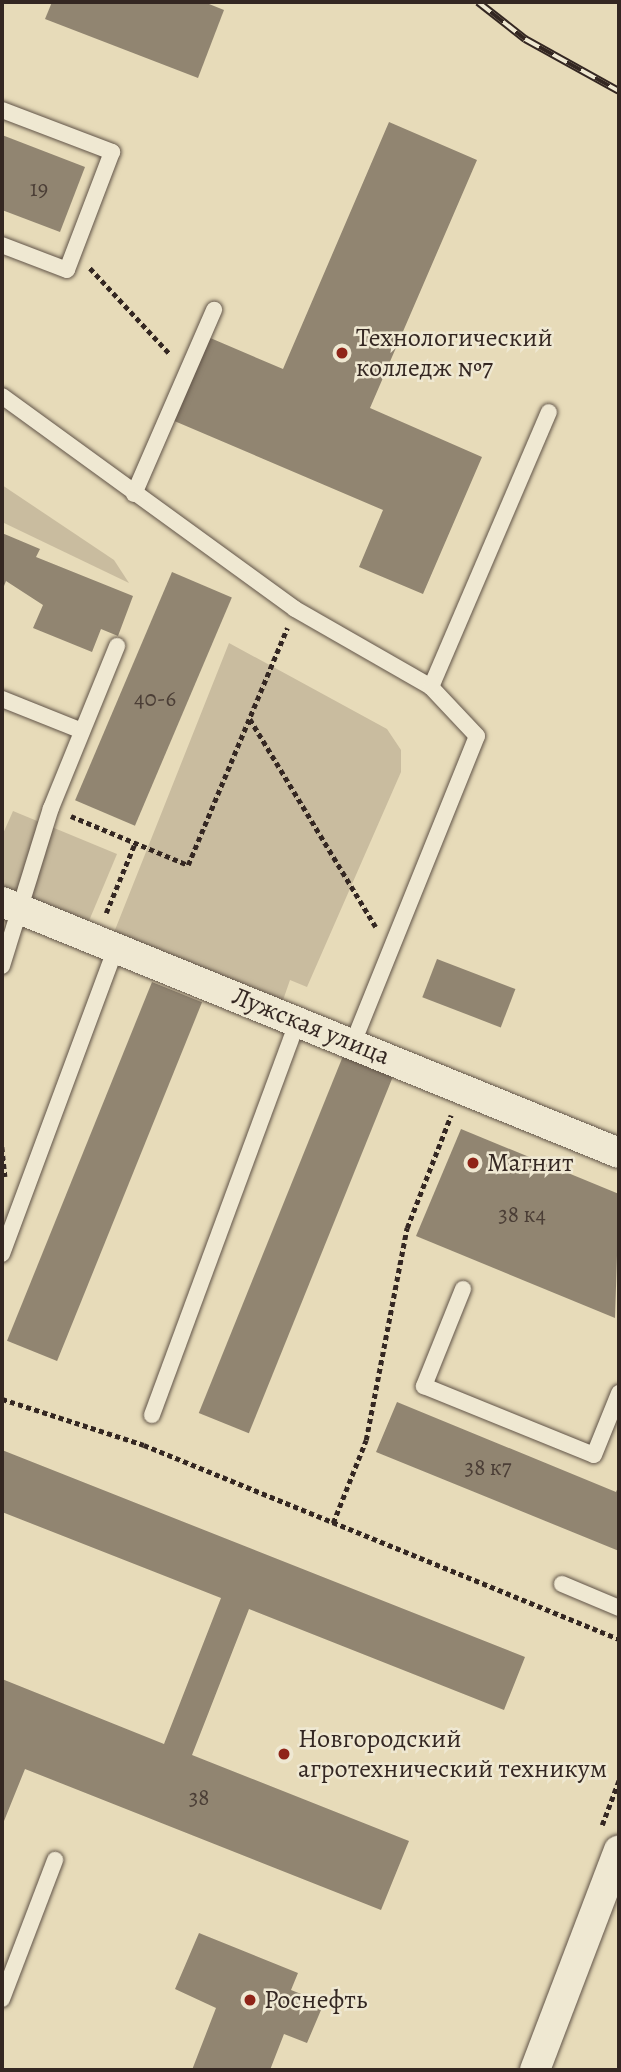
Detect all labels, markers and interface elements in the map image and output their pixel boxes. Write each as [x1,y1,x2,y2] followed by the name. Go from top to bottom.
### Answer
[30,175,48,203] house number: 19
[356,322,553,384] place label: Технологический колледж №7
[334,345,350,361] marker: Технологический колледж №7
[134,685,176,713] house number: 40-6
[228,980,394,1072] street label: Лужская улица
[487,1147,574,1179] place label: Магнит
[465,1155,481,1171] marker: Магнит
[498,1201,546,1229] house number: 38 к4
[465,1454,511,1482] house number: 38 к7
[298,1723,607,1784] place label: Новгородский агротехнический техникум
[276,1746,292,1762] marker: Новгородский агротехнический техникум
[189,1784,209,1812] house number: 38
[264,1984,367,2016] place label: Роснефть
[242,1992,258,2008] marker: Роснефть

